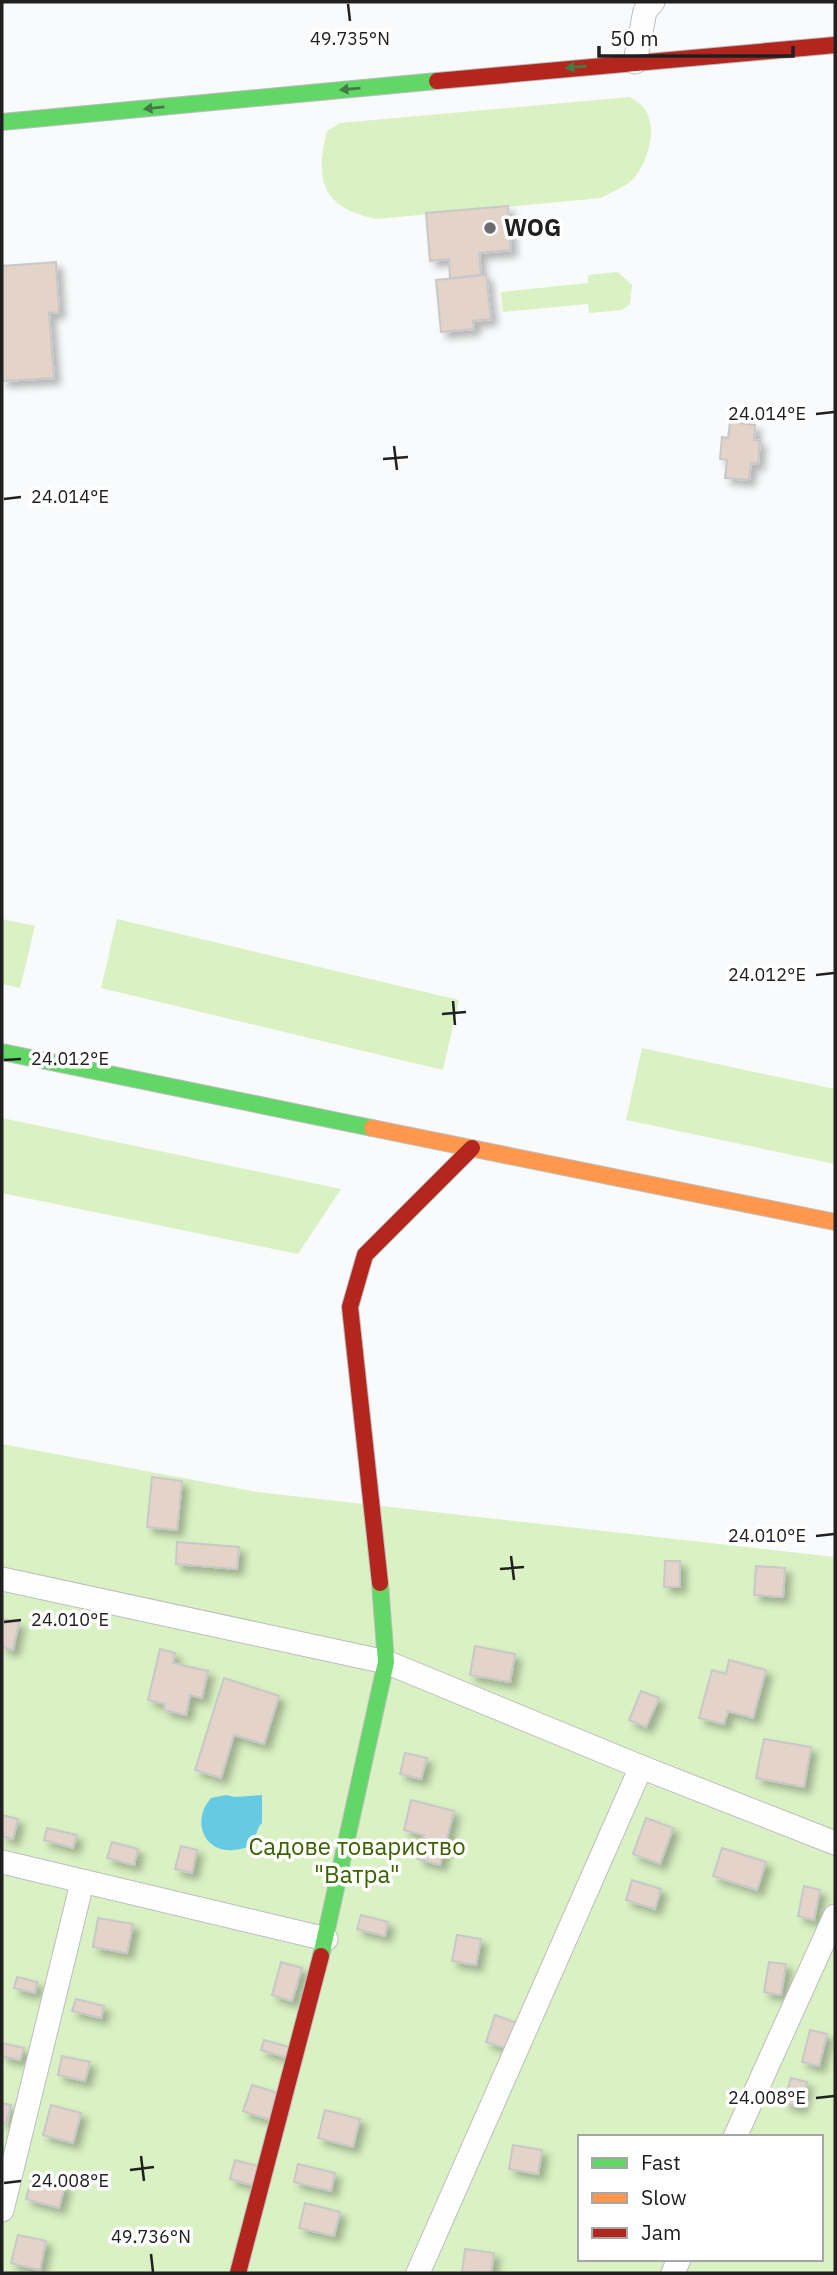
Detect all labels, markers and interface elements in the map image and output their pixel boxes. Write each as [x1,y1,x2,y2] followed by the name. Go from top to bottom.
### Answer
[599,14,793,58] scale bar
[610,24,659,52] text: 50 m
[310,27,390,50] text: 49.735°N
[565,62,587,73] one-way arrow
[339,84,361,95] one-way arrow
[143,103,165,114] one-way arrow
[504,211,561,243] place label: WOG
[482,220,498,236] marker: WOG
[728,402,806,425] text: 24.014°E
[31,485,109,508] text: 24.014°E
[728,963,806,986] text: 24.012°E
[31,1047,109,1070] text: 24.012°E
[728,1524,806,1547] text: 24.010°E
[31,1608,109,1631] text: 24.010°E
[248,1830,466,1890] park label: Садове товариство "Ватра"
[728,2086,806,2109] text: 24.008°E
[578,2135,823,2261] legend
[641,2148,681,2176] text: Fast
[31,2169,109,2192] text: 24.008°E
[641,2183,687,2211] text: Slow
[641,2218,681,2246] text: Jam
[111,2225,191,2248] text: 49.736°N

